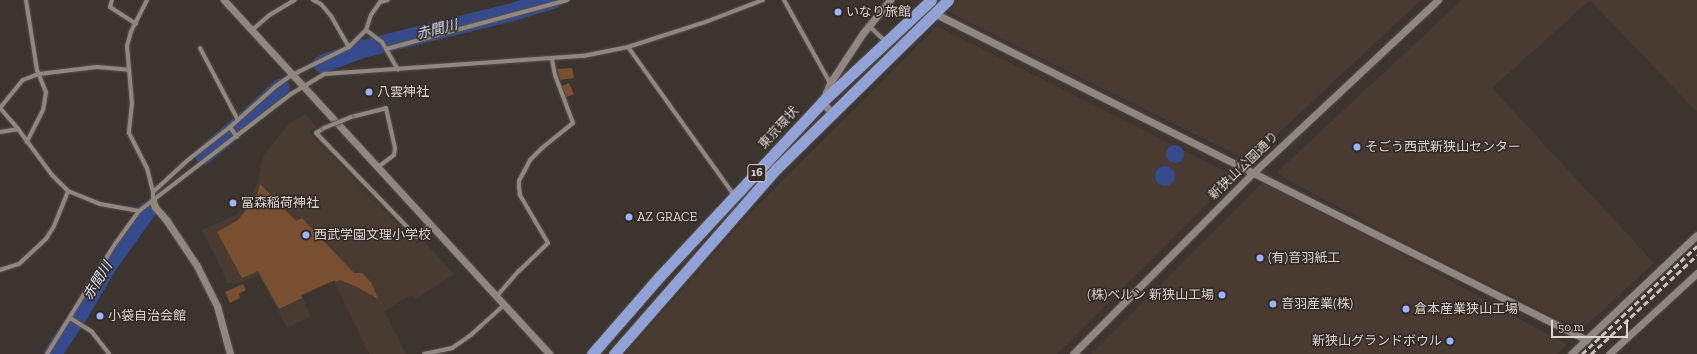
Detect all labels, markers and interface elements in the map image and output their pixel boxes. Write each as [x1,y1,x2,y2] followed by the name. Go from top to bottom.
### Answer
[846,4,911,20] place label: いなり旅館
[833,7,843,17] marker: いなり旅館
[415,17,459,43] water label: 赤間川
[377,84,429,100] place label: 八雲神社
[364,87,374,97] marker: 八雲神社
[756,103,802,153] street label: 東京環状
[1206,129,1282,203] street label: 新狭山公園通り
[1365,139,1521,155] place label: そごう西武新狭山センター
[1352,142,1362,152] marker: そごう西武新狭山センター
[747,163,767,183] road number: 16
[241,195,319,211] place label: 冨森稲荷神社
[228,198,238,208] marker: 冨森稲荷神社
[637,209,697,225] place label: AZ GRACE
[624,212,634,222] marker: AZ GRACE
[314,227,431,243] place label: 西武学園文理小学校
[301,230,311,240] marker: 西武学園文理小学校
[1268,250,1340,266] place label: (有)音羽紙工
[1255,253,1265,263] marker: (有)音羽紙工
[80,259,116,303] water label: 赤間川
[1087,287,1214,303] place label: (株)ベルン 新狭山工場
[1217,290,1227,300] marker: (株)ベルン 新狭山工場
[1281,296,1353,312] place label: 音羽産業(株)
[1268,299,1278,309] marker: 音羽産業(株)
[1414,301,1518,317] place label: 倉本産業狭山工場
[1401,304,1411,314] marker: 倉本産業狭山工場
[108,308,186,324] place label: 小袋自治会館
[95,311,105,321] marker: 小袋自治会館
[1553,312,1630,338] scale bar
[1558,320,1584,334] text: 50 m
[1312,333,1442,349] place label: 新狭山グランドボウル
[1445,336,1455,346] marker: 新狭山グランドボウル

